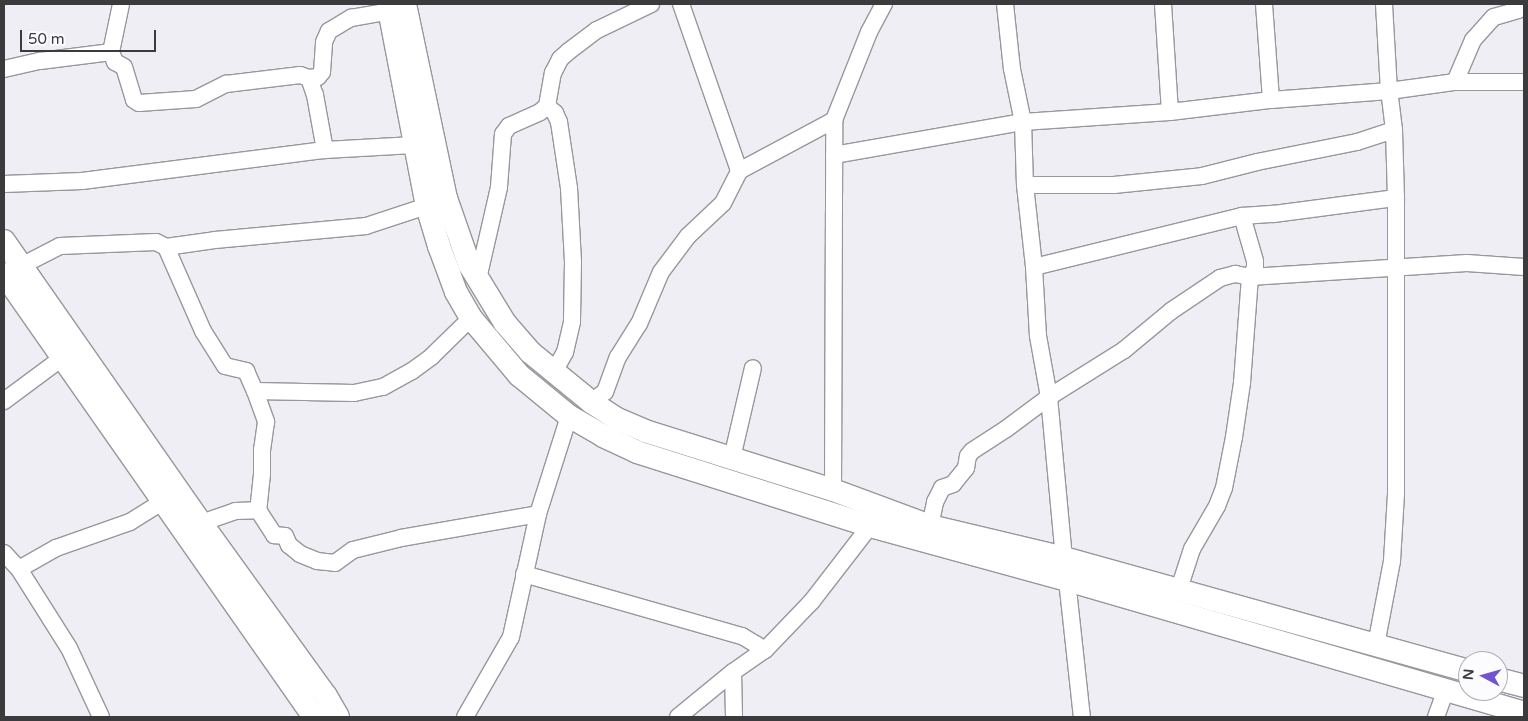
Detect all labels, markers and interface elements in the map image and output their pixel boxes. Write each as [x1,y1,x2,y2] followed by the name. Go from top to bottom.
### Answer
[22,20,159,52] scale bar
[28,30,65,48] text: 50 m
[1458,651,1508,701] north arrow
[1460,668,1478,681] text: N

